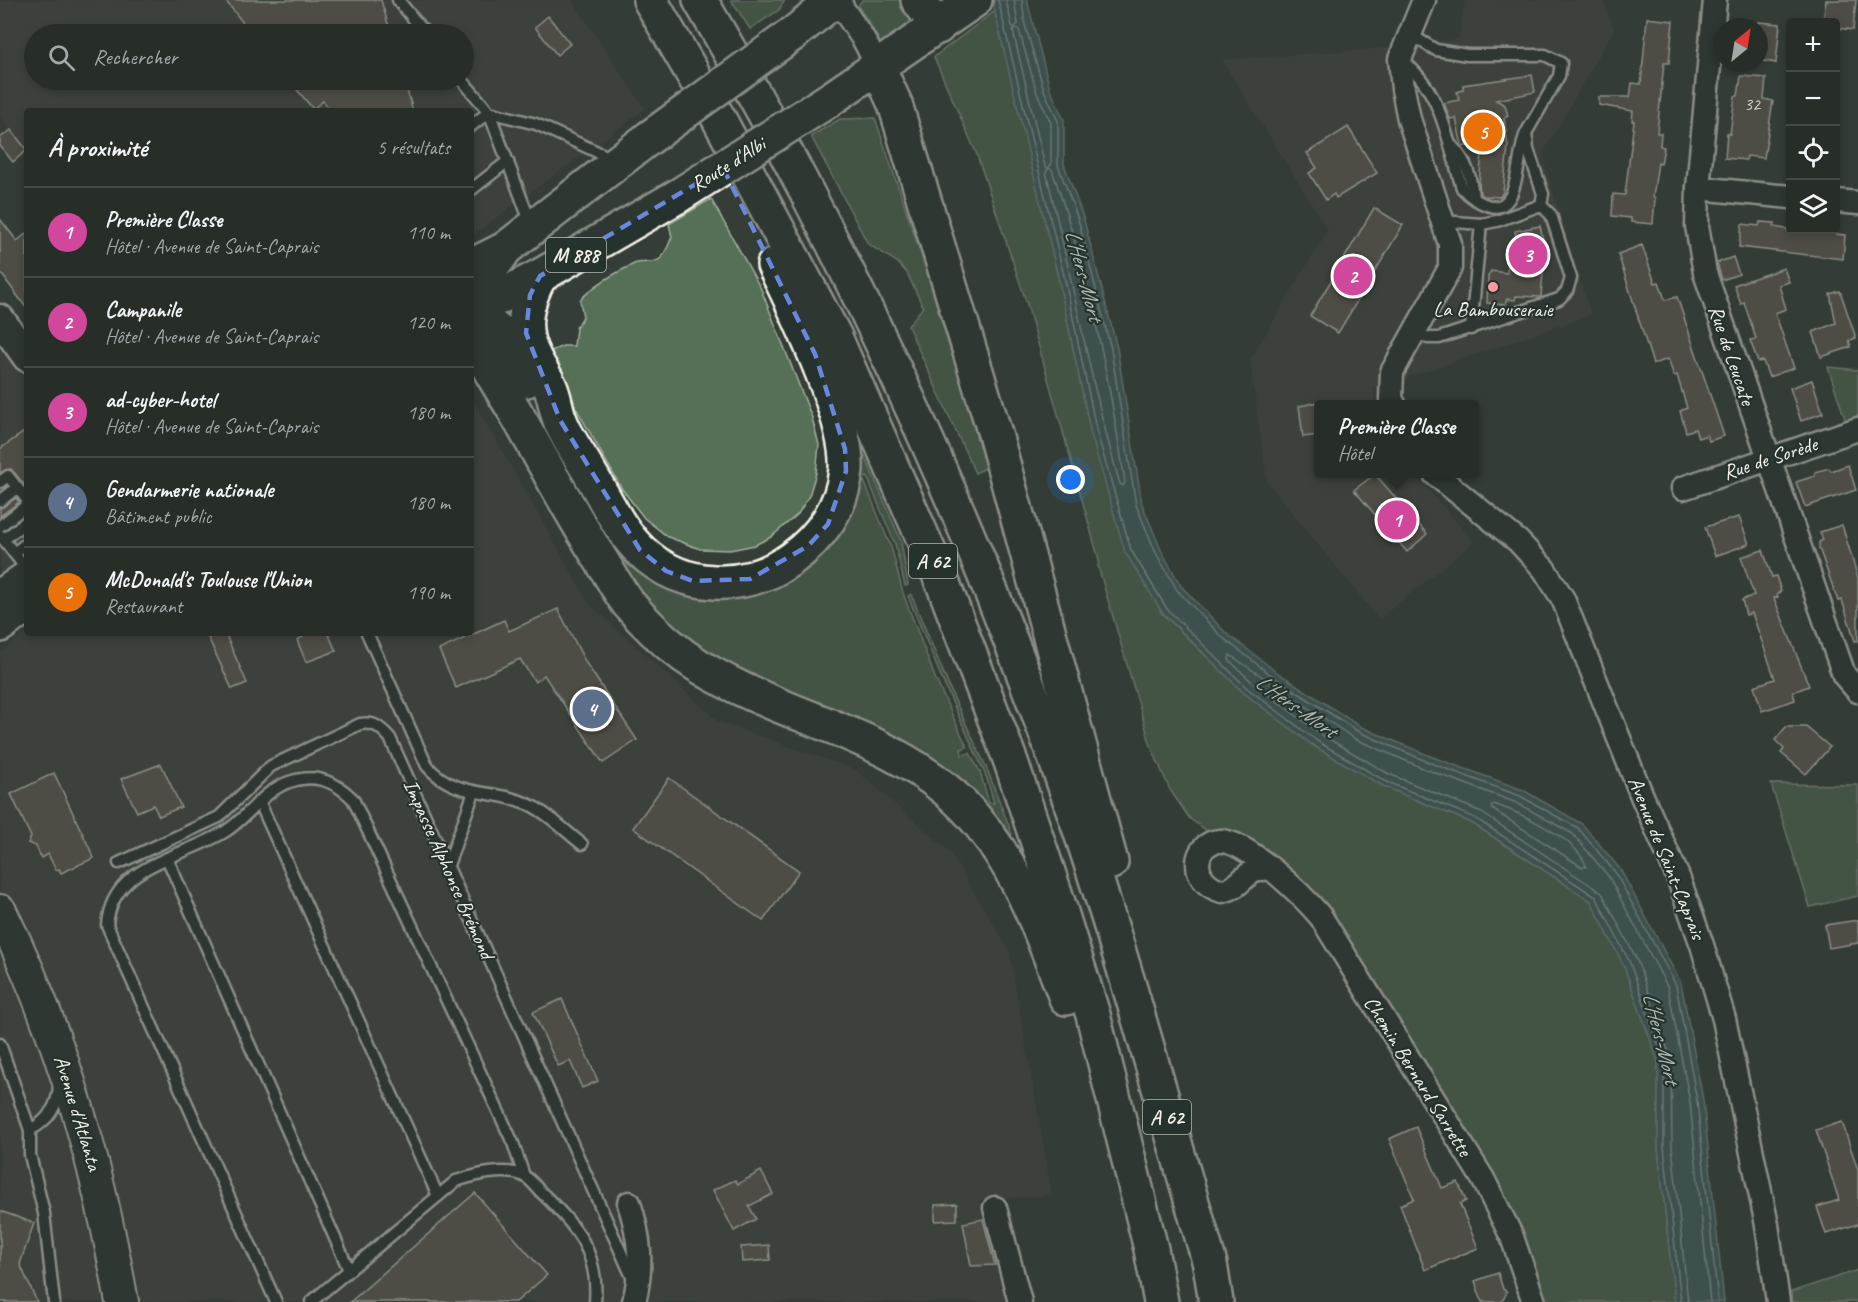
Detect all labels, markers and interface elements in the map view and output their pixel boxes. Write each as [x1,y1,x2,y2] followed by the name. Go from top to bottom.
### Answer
[1714,18,1768,72] north arrow
[1786,18,1840,234] map controls
[1786,18,1840,72] button: +
[24,24,474,90] search box
[45,41,78,74] icon: search
[93,43,177,71] text: Rechercher
[1786,72,1840,126] button: −
[1744,93,1762,115] house number: 32
[1464,110,1502,154] pin: 5
[1786,126,1840,180] button: locate
[686,129,773,197] street label: Route d'Albi
[48,131,147,164] text: À proximité
[377,135,450,160] text: 5 résultats
[1786,180,1840,234] button: layers
[105,206,222,234] text: Première Classe
[63,220,72,245] text: 1
[407,220,450,245] text: 110 m
[1058,227,1111,328] water label: L'Hers-Mort
[1508,232,1547,278] pin: 3
[105,234,318,259] text: Hôtel · Avenue de Saint-Caprais
[546,238,606,272] road number: M 888
[1334,254,1372,298] pin: 2
[1486,280,1500,294] marker: La Bambouseraie
[105,296,181,324] text: Campanile
[1433,296,1554,322] place label: La Bambouseraie
[1703,302,1762,410] street label: Rue de Leucate
[63,310,72,335] text: 2
[407,310,450,335] text: 120 m
[105,324,318,349] text: Hôtel · Avenue de Saint-Caprais
[105,386,215,414] text: ad-cyber-hotel
[63,400,72,425] text: 3
[407,400,450,425] text: 180 m
[1314,400,1479,478] popup
[1338,413,1455,441] text: Première Classe
[105,414,318,439] text: Hôtel · Avenue de Saint-Caprais
[1720,430,1822,485] street label: Rue de Sorède
[1338,441,1373,466] text: Hôtel
[1056,465,1085,494] your location
[105,476,273,504] text: Gendarmerie nationale
[63,490,72,515] text: 4
[407,490,450,515] text: 180 m
[1378,498,1416,542] pin: 1
[105,504,212,529] text: Bâtiment public
[909,544,957,578] road number: A 62
[105,566,312,594] text: McDonald's Toulouse l'Union
[63,580,72,605] text: 5
[407,580,450,605] text: 190 m
[105,594,182,619] text: Restaurant
[1250,668,1346,747] water label: L'Hers-Mort
[572,686,612,732] pin: 4
[1622,773,1712,945] street label: Avenue de Saint-Caprais
[398,775,501,965] street label: Impasse Alphonse Brémond
[1636,990,1687,1091] water label: L'Hers-Mort
[1358,991,1479,1163] street label: Chemin Bernard Sarrette
[48,1052,108,1175] street label: Avenue d'Atlanta
[1143,1100,1191,1134] road number: A 62

